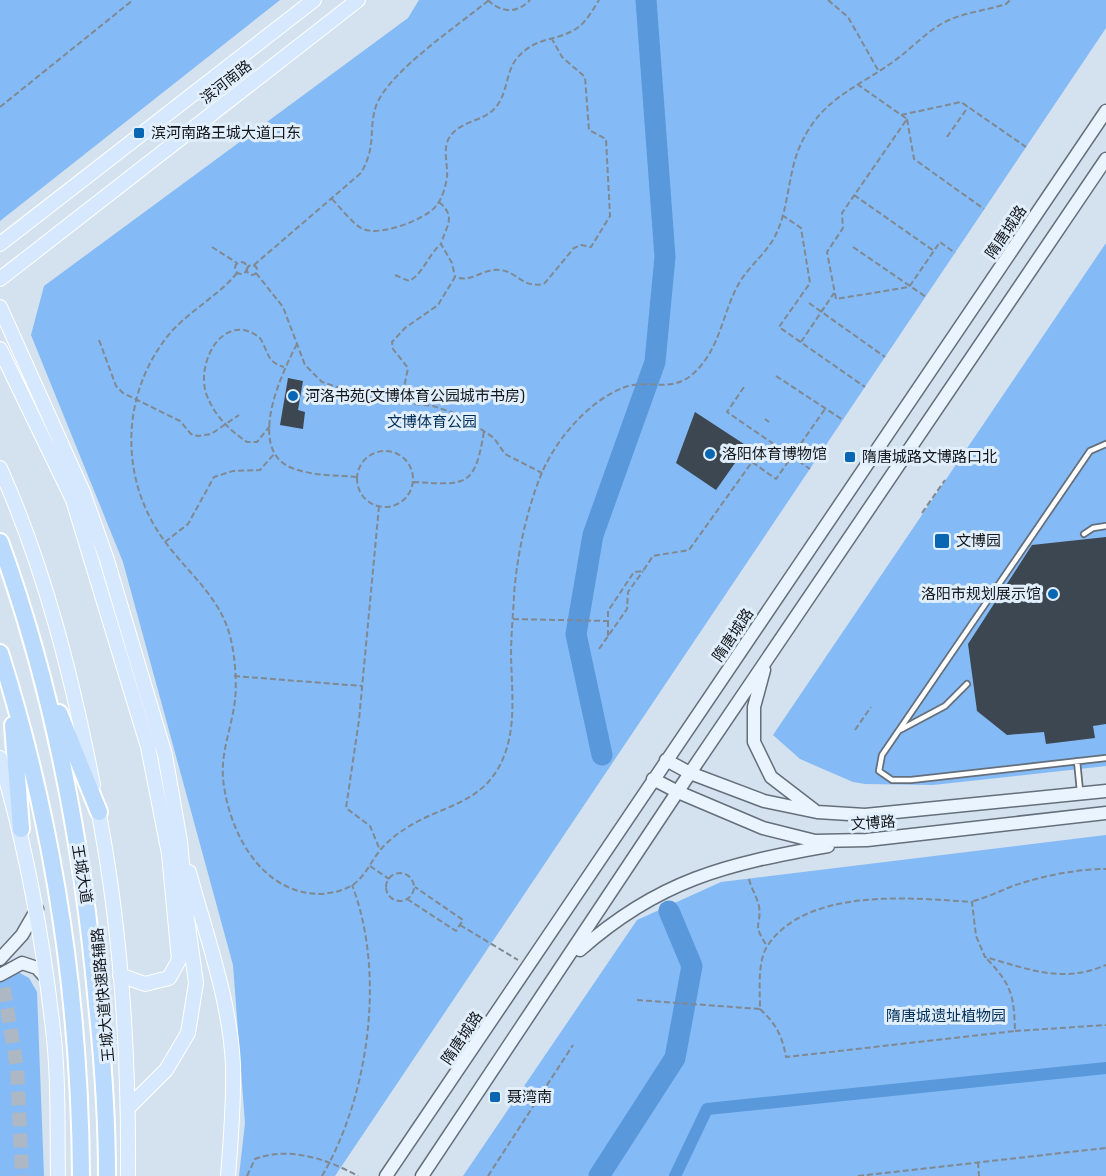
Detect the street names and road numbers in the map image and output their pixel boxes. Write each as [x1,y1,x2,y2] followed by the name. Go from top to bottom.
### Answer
[197,56,255,108] street label: 滨河南路
[982,202,1030,262] street label: 隋唐城路
[709,605,757,665] street label: 隋唐城路
[850,812,896,834] street label: 文博路
[68,843,96,905] street label: 王城大道
[88,927,118,1063] street label: 王城大道快速路辅路
[438,1008,486,1068] street label: 隋唐城路

